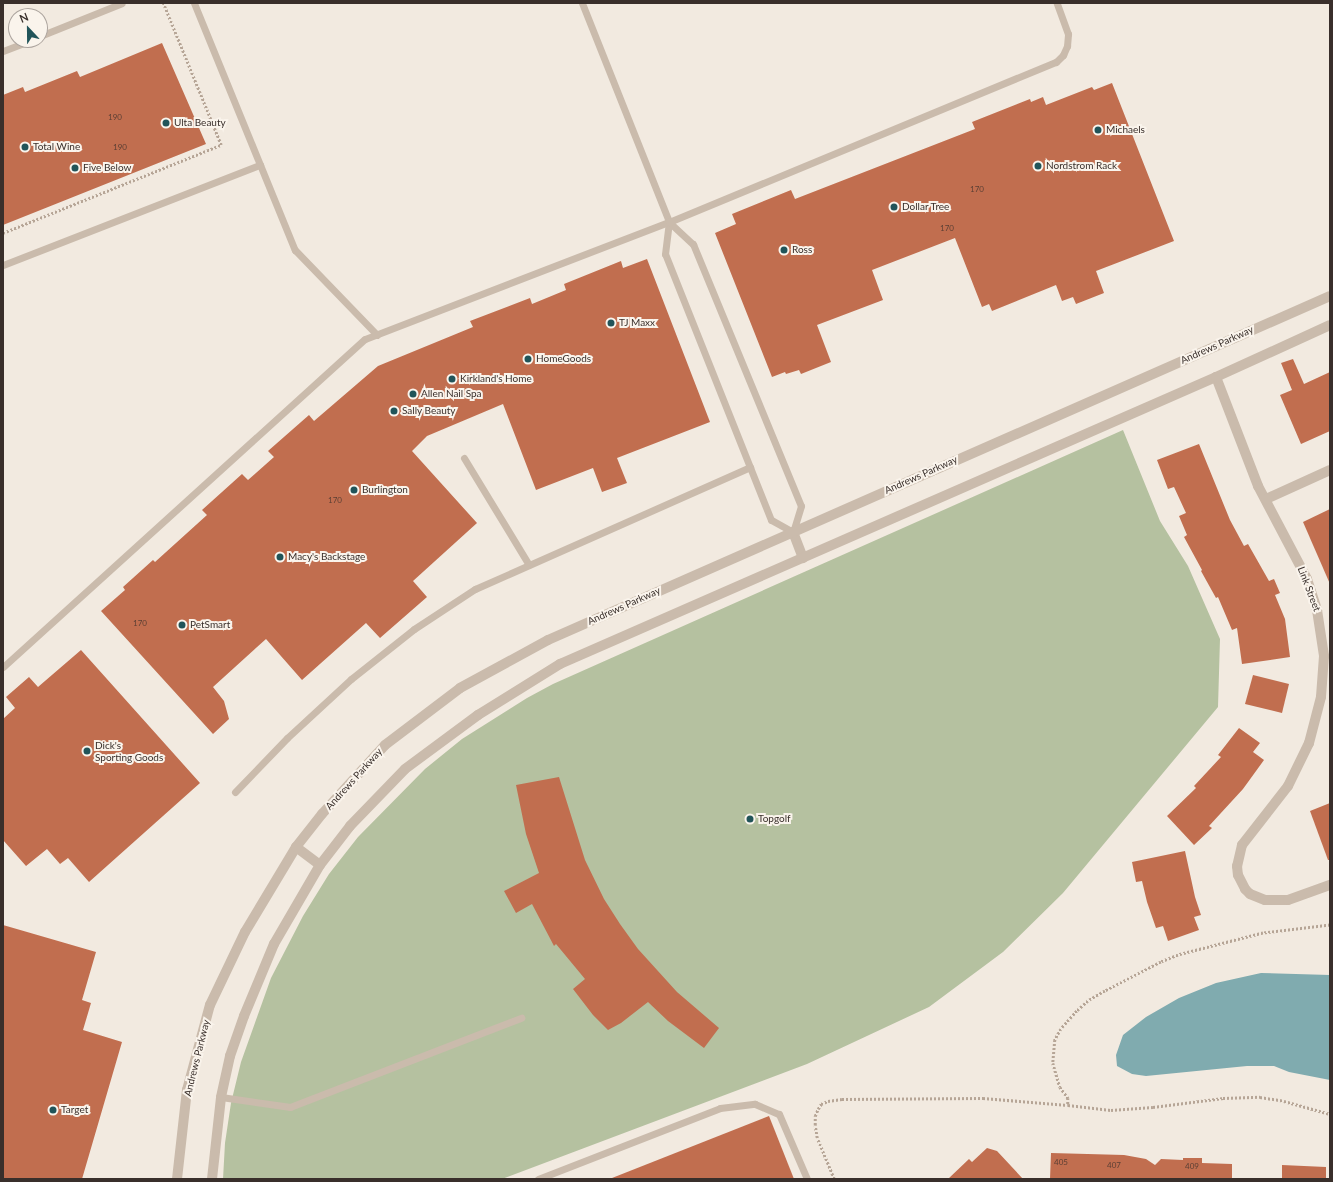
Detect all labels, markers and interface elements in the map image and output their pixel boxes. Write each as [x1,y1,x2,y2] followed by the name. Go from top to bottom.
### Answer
[8,8,48,48] north arrow
[17,10,30,25] text: N
[108,113,122,123] house number: 190
[174,117,226,129] place label: Ulta Beauty
[161,118,171,128] marker: Ulta Beauty
[1106,124,1145,136] place label: Michaels
[1093,125,1103,135] marker: Michaels
[33,141,80,153] place label: Total Wine
[20,142,30,152] marker: Total Wine
[113,143,127,153] house number: 190
[1046,160,1117,172] place label: Nordstrom Rack
[1033,161,1043,171] marker: Nordstrom Rack
[83,162,131,174] place label: Five Below
[70,163,80,173] marker: Five Below
[970,185,984,195] house number: 170
[902,201,950,213] place label: Dollar Tree
[889,202,899,212] marker: Dollar Tree
[940,224,954,234] house number: 170
[792,244,812,256] place label: Ross
[779,245,789,255] marker: Ross
[619,317,655,329] place label: TJ Maxx
[606,318,616,328] marker: TJ Maxx
[1179,324,1255,366] street label: Andrews Parkway
[536,353,591,365] place label: HomeGoods
[523,354,533,364] marker: HomeGoods
[460,373,532,385] place label: Kirkland's Home
[447,374,457,384] marker: Kirkland's Home
[421,388,482,400] place label: Allen Nail Spa
[408,389,418,399] marker: Allen Nail Spa
[402,405,456,417] place label: Sally Beauty
[389,406,399,416] marker: Sally Beauty
[883,454,959,496] street label: Andrews Parkway
[362,484,408,496] place label: Burlington
[349,485,359,495] marker: Burlington
[328,496,342,506] house number: 170
[288,551,365,563] place label: Macy's Backstage
[275,552,285,562] marker: Macy's Backstage
[1295,565,1323,613] street label: Link Street
[586,585,662,627] street label: Andrews Parkway
[133,619,147,629] house number: 170
[190,619,230,631] place label: PetSmart
[177,620,187,630] marker: PetSmart
[95,739,163,762] place label: Dick's Sporting Goods
[82,746,92,756] marker: Dick's Sporting Goods
[323,746,385,812] street label: Andrews Parkway
[758,813,791,825] place label: Topgolf
[745,814,755,824] marker: Topgolf
[182,1018,212,1098] street label: Andrews Parkway
[61,1104,88,1116] place label: Target
[48,1105,58,1115] marker: Target
[1054,1158,1068,1168] house number: 405
[1107,1161,1121,1171] house number: 407
[1185,1162,1199,1172] house number: 409

